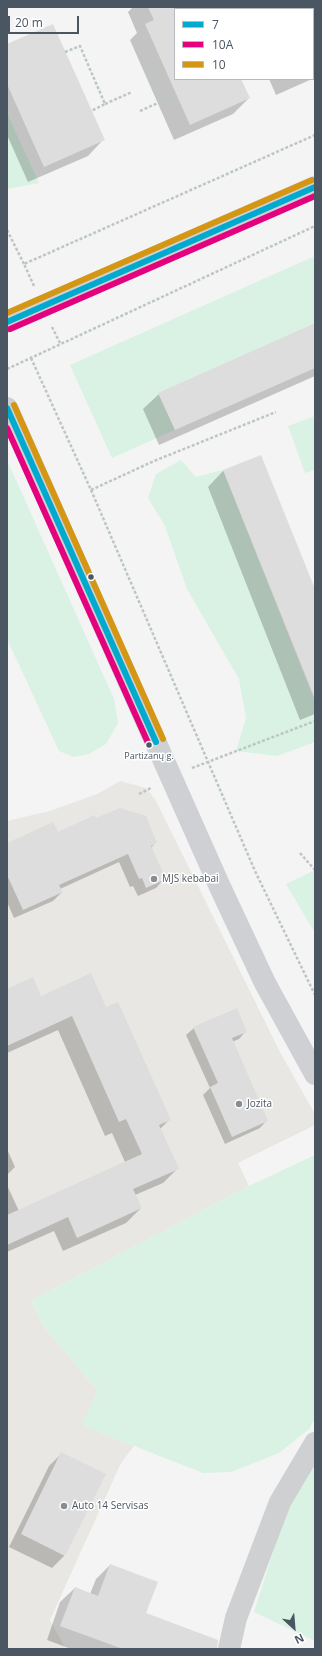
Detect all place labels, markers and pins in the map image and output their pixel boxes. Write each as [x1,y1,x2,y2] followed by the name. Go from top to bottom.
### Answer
[86,572,96,582] unlabelled marker
[144,740,154,750] marker: Partizanų g.
[124,751,174,761] place label: Partizanų g.
[162,873,219,885] place label: MJS kebabai
[149,874,159,884] marker: MJS kebabai
[247,1098,272,1110] place label: Jozita
[234,1099,244,1109] marker: Jozita
[72,1500,148,1512] place label: Auto 14 Servisas
[59,1501,69,1511] marker: Auto 14 Servisas

